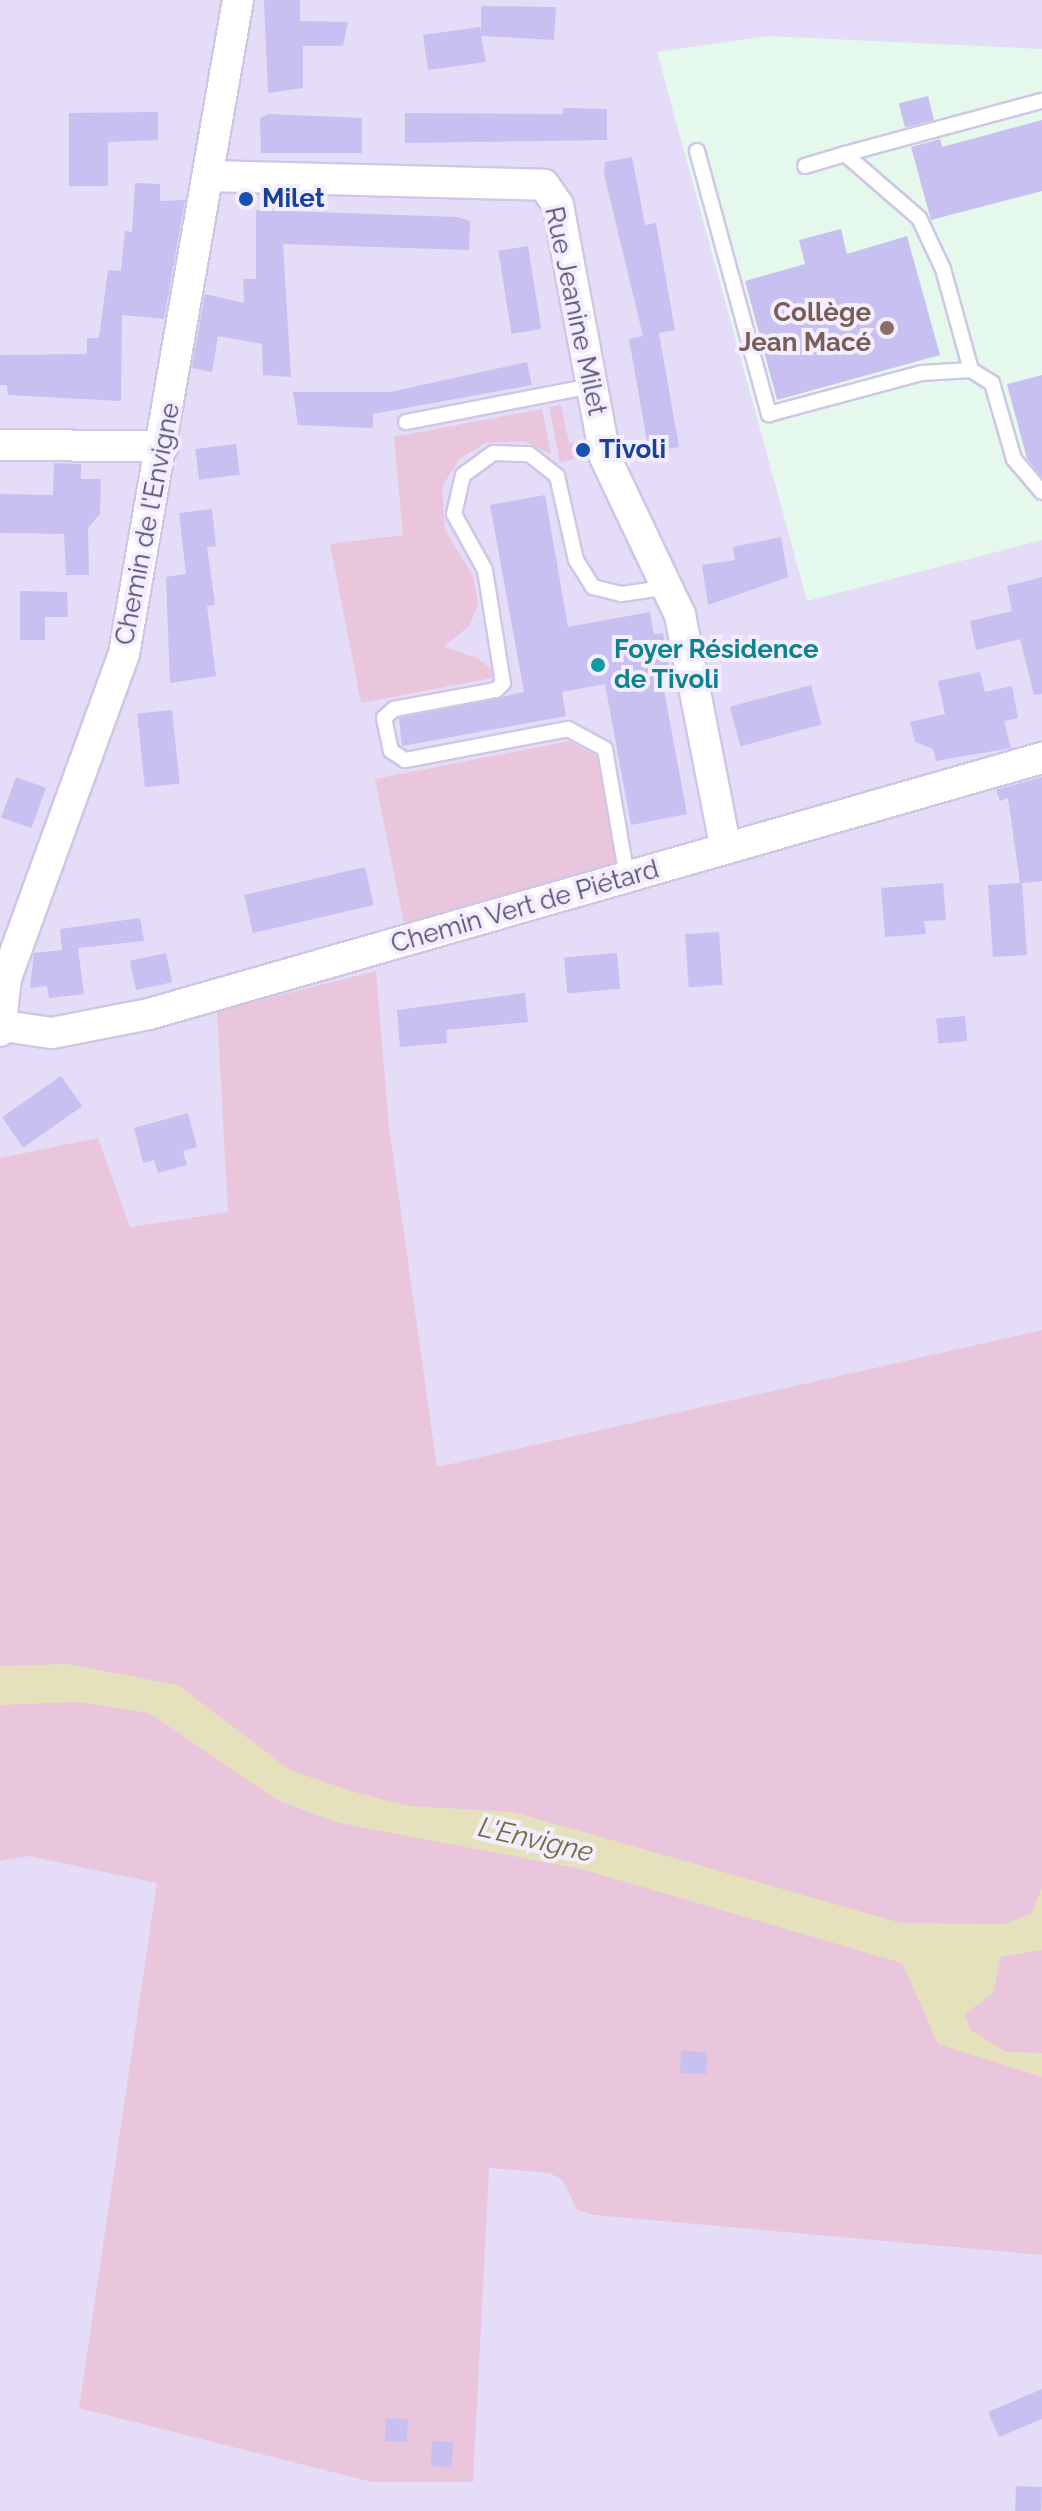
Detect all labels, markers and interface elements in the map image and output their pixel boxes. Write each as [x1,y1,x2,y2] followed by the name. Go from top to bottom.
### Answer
[262,183,325,215] place label: Milet
[237,190,255,208] marker: Milet
[538,204,612,418] street label: Rue Jeanine Milet
[739,297,871,358] place label: Collège Jean Macé
[878,319,896,337] marker: Collège Jean Macé
[109,400,187,648] street label: Chemin de l'Envigne
[599,434,666,466] place label: Tivoli
[574,441,592,459] marker: Tivoli
[614,634,819,696] place label: Foyer Résidence de Tivoli
[589,656,607,674] marker: Foyer Résidence de Tivoli
[387,854,663,960] street label: Chemin Vert de Piétard
[475,1810,597,1870] water label: L'Envigne

